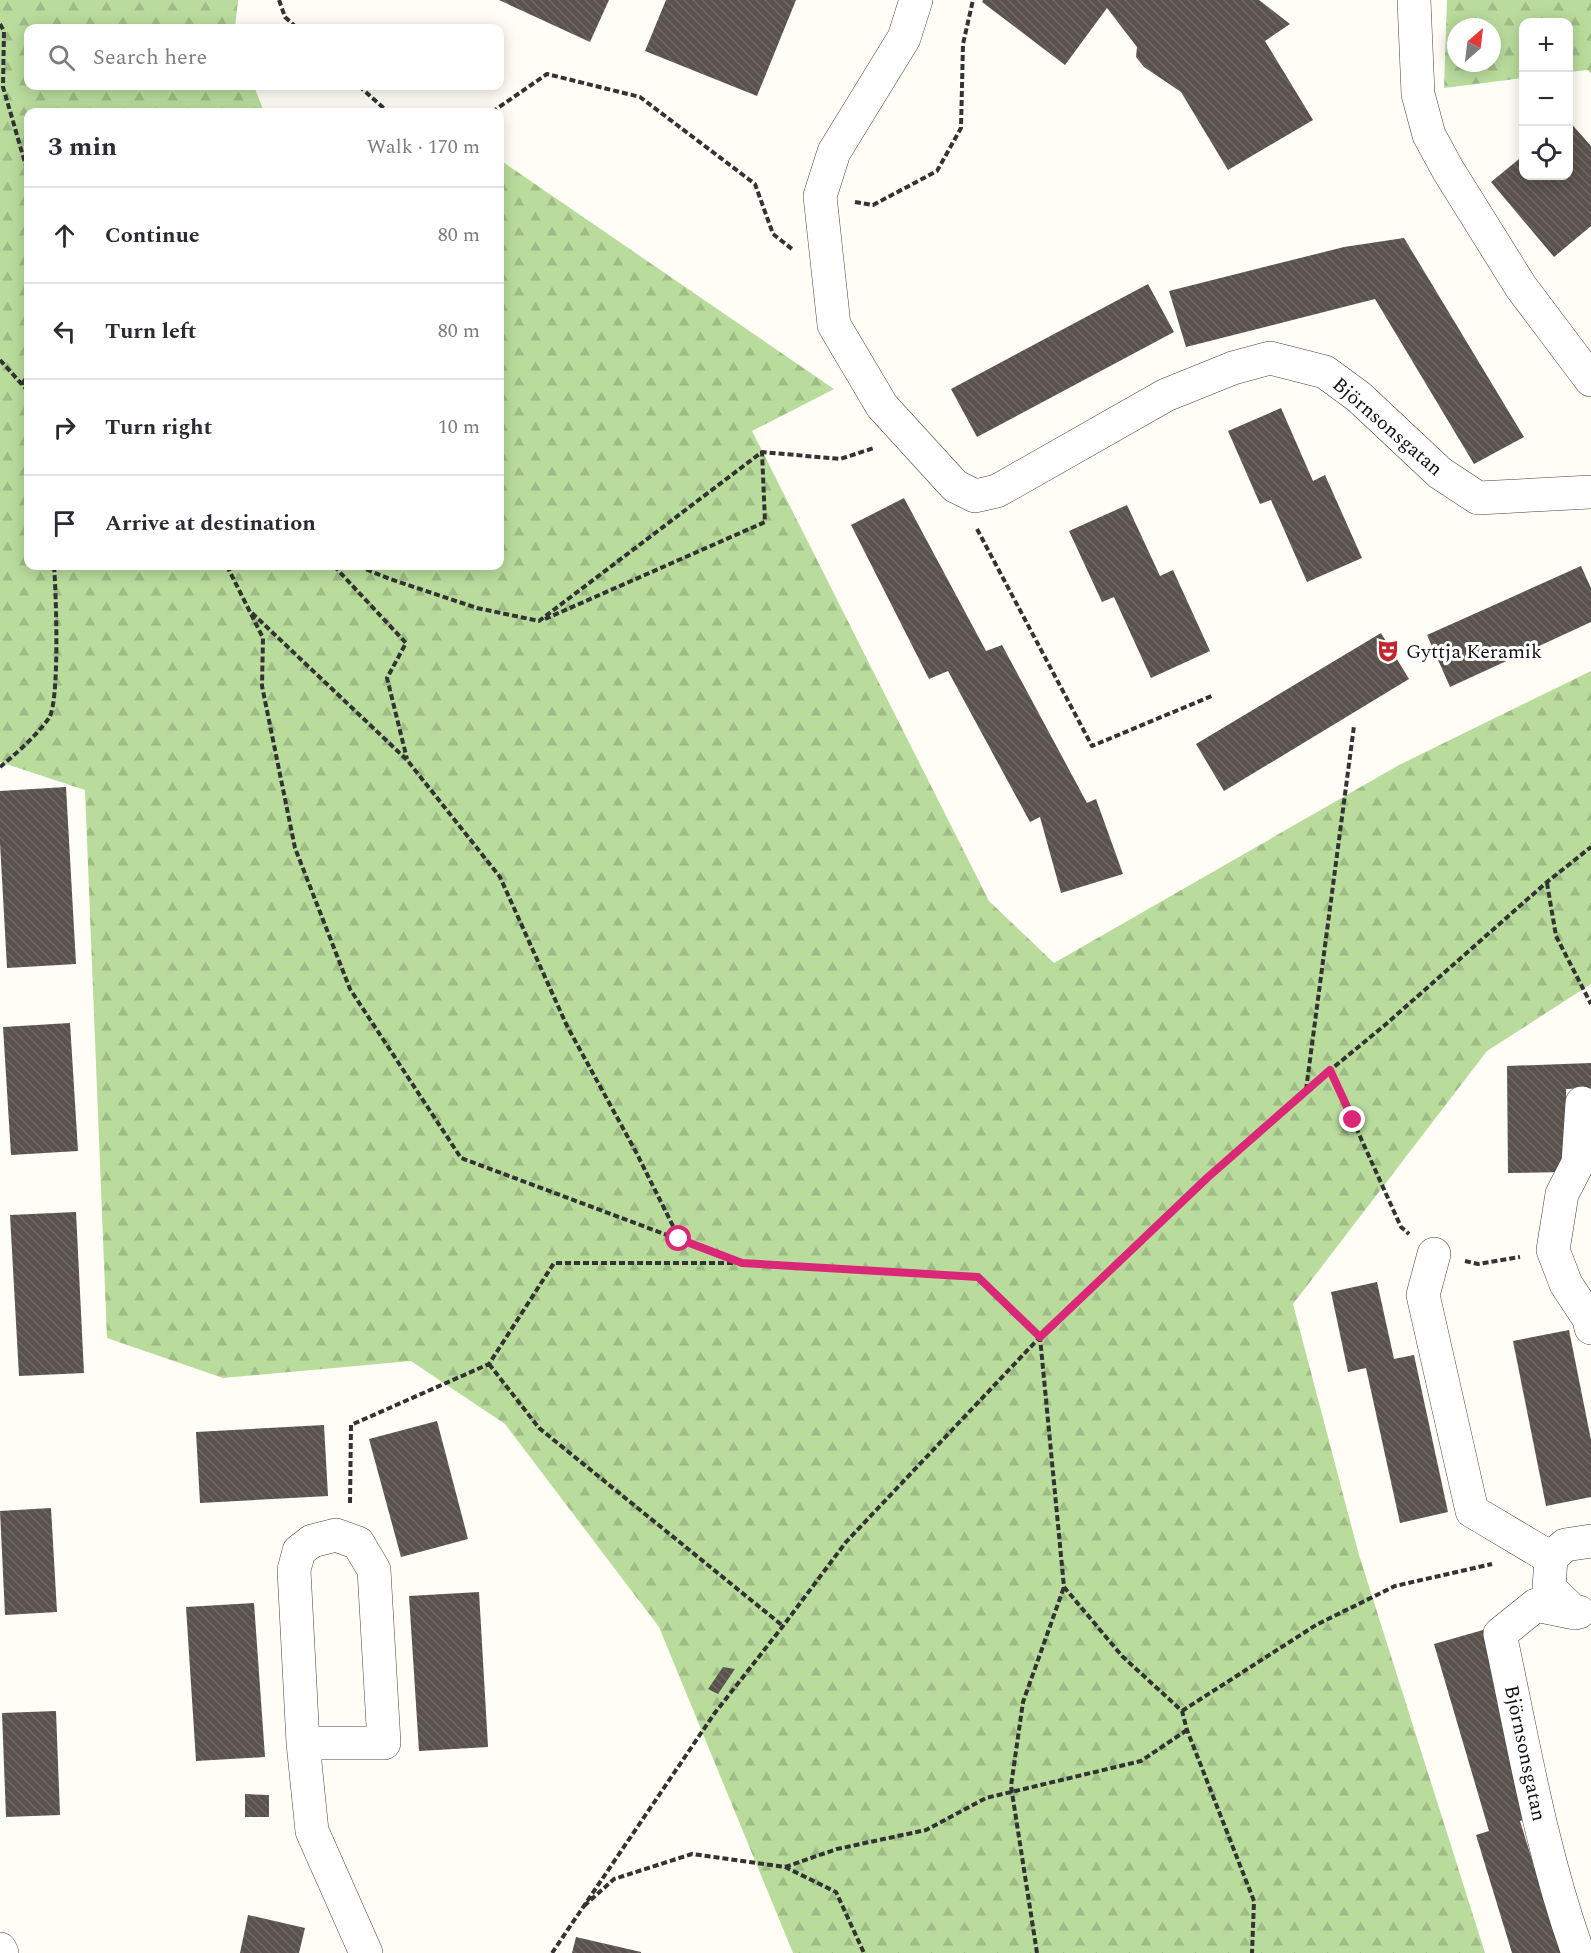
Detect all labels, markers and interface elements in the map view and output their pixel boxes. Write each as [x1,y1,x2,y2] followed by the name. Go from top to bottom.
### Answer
[1447,18,1501,72] north arrow
[1519,18,1573,180] map controls
[1519,18,1573,72] button: +
[24,24,504,90] search box
[45,41,78,74] icon: search
[93,41,207,74] text: Search here
[1519,72,1573,126] button: −
[1519,126,1573,180] button: locate
[48,127,117,167] text: 3 min
[367,132,480,162] text: Walk · 170 m
[48,219,81,252] icon: ahead
[105,219,200,252] text: Continue
[438,220,480,250] text: 80 m
[48,315,81,348] icon: left
[105,315,197,348] text: Turn left
[438,316,480,346] text: 80 m
[1325,370,1449,483] street label: Björnsonsgatan
[48,411,81,444] icon: right
[105,411,212,444] text: Turn right
[438,412,480,442] text: 10 m
[48,507,81,540] icon: arrive
[105,507,316,540] text: Arrive at destination
[1406,637,1542,667] place label: Gyttja Keramik
[1375,638,1401,664] theatre icon: Gyttja Keramik
[1339,1106,1365,1132] route end
[665,1225,691,1251] route start
[1496,1682,1554,1824] street label: Björnsonsgatan

